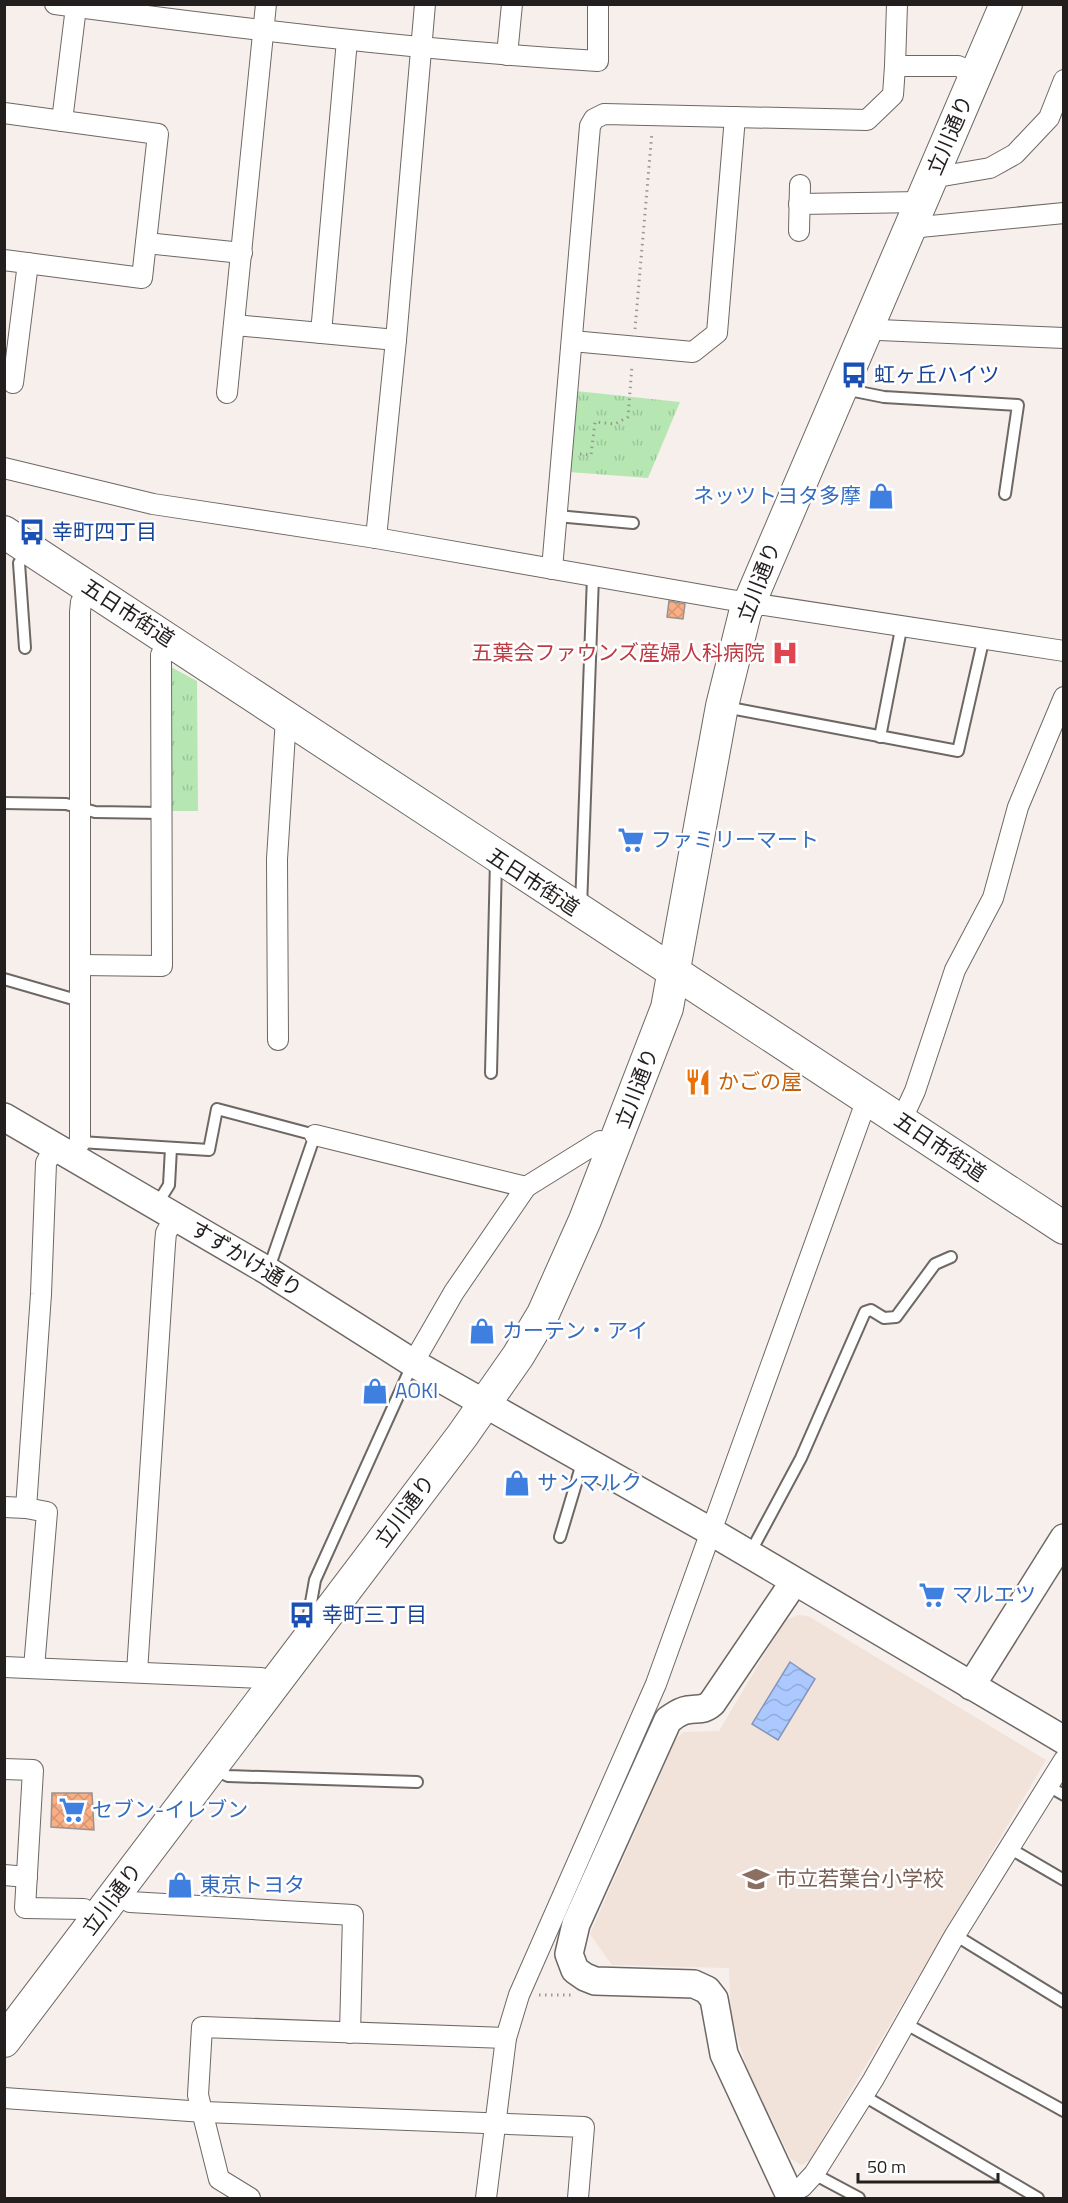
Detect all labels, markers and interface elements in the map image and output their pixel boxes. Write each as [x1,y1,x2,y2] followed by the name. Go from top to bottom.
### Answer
[918,90,980,180] street label: 立川通り
[874,358,1000,390] place label: 虹ヶ丘ハイツ
[839,360,869,390] bus stop icon: 虹ヶ丘ハイツ
[693,479,861,511] place label: ネッツトヨタ多摩
[866,481,896,511] shop icon: ネッツトヨタ多摩
[52,515,157,547] place label: 幸町四丁目
[17,517,47,547] bus stop icon: 幸町四丁目
[728,537,788,627] street label: 立川通り
[76,570,181,654] street label: 五日市街道
[471,636,765,668] place label: 五葉会ファウンズ産婦人科病院
[770,638,800,668] hospital icon: 五葉会ファウンズ産婦人科病院
[651,823,819,855] place label: ファミリーマート
[616,825,646,855] supermarket icon: ファミリーマート
[481,839,586,923] street label: 五日市街道
[606,1043,666,1133] street label: 立川通り
[718,1065,802,1097] place label: かごの屋
[683,1067,713,1097] restaurant icon: かごの屋
[888,1104,993,1189] street label: 五日市街道
[184,1212,309,1304] street label: すずかけ通り
[502,1314,648,1346] place label: カーテン・アイ
[467,1316,497,1346] shop icon: カーテン・アイ
[395,1374,438,1406] place label: AOKI
[360,1376,390,1406] shop icon: AOKI
[537,1466,642,1498] place label: サンマルク
[366,1467,442,1554] street label: 立川通り
[502,1468,532,1498] shop icon: サンマルク
[952,1578,1036,1610] place label: マルエツ
[917,1580,947,1610] supermarket icon: マルエツ
[322,1598,427,1630] place label: 幸町三丁目
[287,1600,317,1630] bus stop icon: 幸町三丁目
[92,1793,248,1825] place label: セブン-イレブン
[57,1795,87,1825] supermarket icon: セブン-イレブン
[73,1855,149,1942] street label: 立川通り
[776,1862,944,1894] place label: 市立若葉台小学校
[741,1864,771,1894] school or university icon: 市立若葉台小学校
[200,1868,305,1900] place label: 東京トヨタ
[165,1870,195,1900] shop icon: 東京トヨタ
[858,2146,998,2184] scale bar
[867,2153,906,2180] text: 50 m

